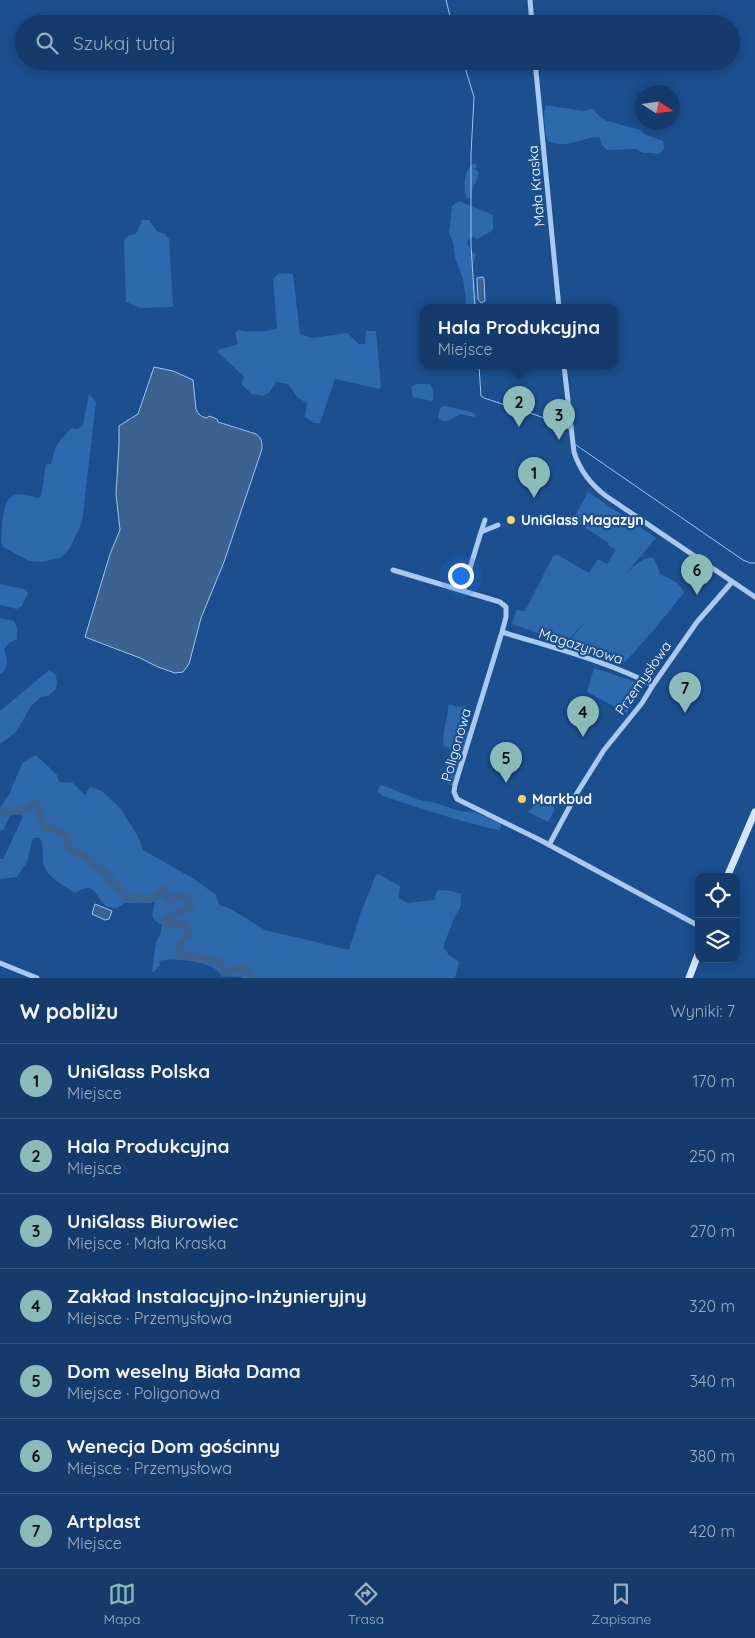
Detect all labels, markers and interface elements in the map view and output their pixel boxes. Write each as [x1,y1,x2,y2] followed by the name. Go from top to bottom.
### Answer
[15,15,740,70] search box
[33,29,61,57] icon: search
[73,31,176,55] text: Szukaj tutaj
[635,85,680,130] north arrow
[523,145,549,227] street label: Mała Kraska
[420,304,618,369] popup
[438,315,600,339] text: Hala Produkcyjna
[438,339,493,359] text: Miejsce
[503,386,535,427] pin: 2
[543,399,575,440] pin: 3
[518,457,550,498] pin: 1
[521,511,644,529] place label: UniGlass Magazyn
[505,514,517,526] marker: UniGlass Magazyn
[681,554,713,595] pin: 6
[448,563,474,589] your location
[537,624,625,668] street label: Magazynowa
[611,638,675,718] street label: Przemysłowa
[669,672,701,713] pin: 7
[567,696,599,737] pin: 4
[437,706,475,784] street label: Poligonowa
[490,742,522,783] pin: 5
[532,790,592,808] place label: Markbud
[516,793,528,805] marker: Markbud
[695,873,740,963] map controls
[695,873,740,918] button: locate
[695,918,740,963] button: layers
[20,998,118,1024] text: W pobliżu
[670,1001,735,1021] text: Wyniki: 7
[67,1059,210,1083] text: UniGlass Polska
[33,1071,39,1091] text: 1
[692,1071,735,1091] text: 170 m
[67,1083,122,1103] text: Miejsce
[67,1134,229,1158] text: Hala Produkcyjna
[31,1146,41,1166] text: 2
[689,1146,735,1166] text: 250 m
[67,1158,122,1178] text: Miejsce
[67,1209,238,1233] text: UniGlass Biurowiec
[32,1221,40,1241] text: 3
[690,1221,735,1241] text: 270 m
[67,1233,226,1253] text: Miejsce · Mała Kraska
[67,1284,367,1308] text: Zakład Instalacyjno-Inżynieryjny
[31,1296,41,1316] text: 4
[689,1296,735,1316] text: 320 m
[67,1308,232,1328] text: Miejsce · Przemysłowa
[67,1359,301,1383] text: Dom weselny Biała Dama
[31,1371,41,1391] text: 5
[690,1371,735,1391] text: 340 m
[67,1383,220,1403] text: Miejsce · Poligonowa
[67,1434,280,1458] text: Wenecja Dom gościnny
[32,1446,40,1466] text: 6
[689,1446,735,1466] text: 380 m
[67,1458,232,1478] text: Miejsce · Przemysłowa
[67,1509,141,1533] text: Artplast
[32,1521,40,1541] text: 7
[689,1521,735,1541] text: 420 m
[67,1533,122,1553] text: Miejsce
[104,1580,141,1628] tab: Mapa
[348,1580,384,1628] tab: Trasa
[591,1580,651,1628] tab: Zapisane

